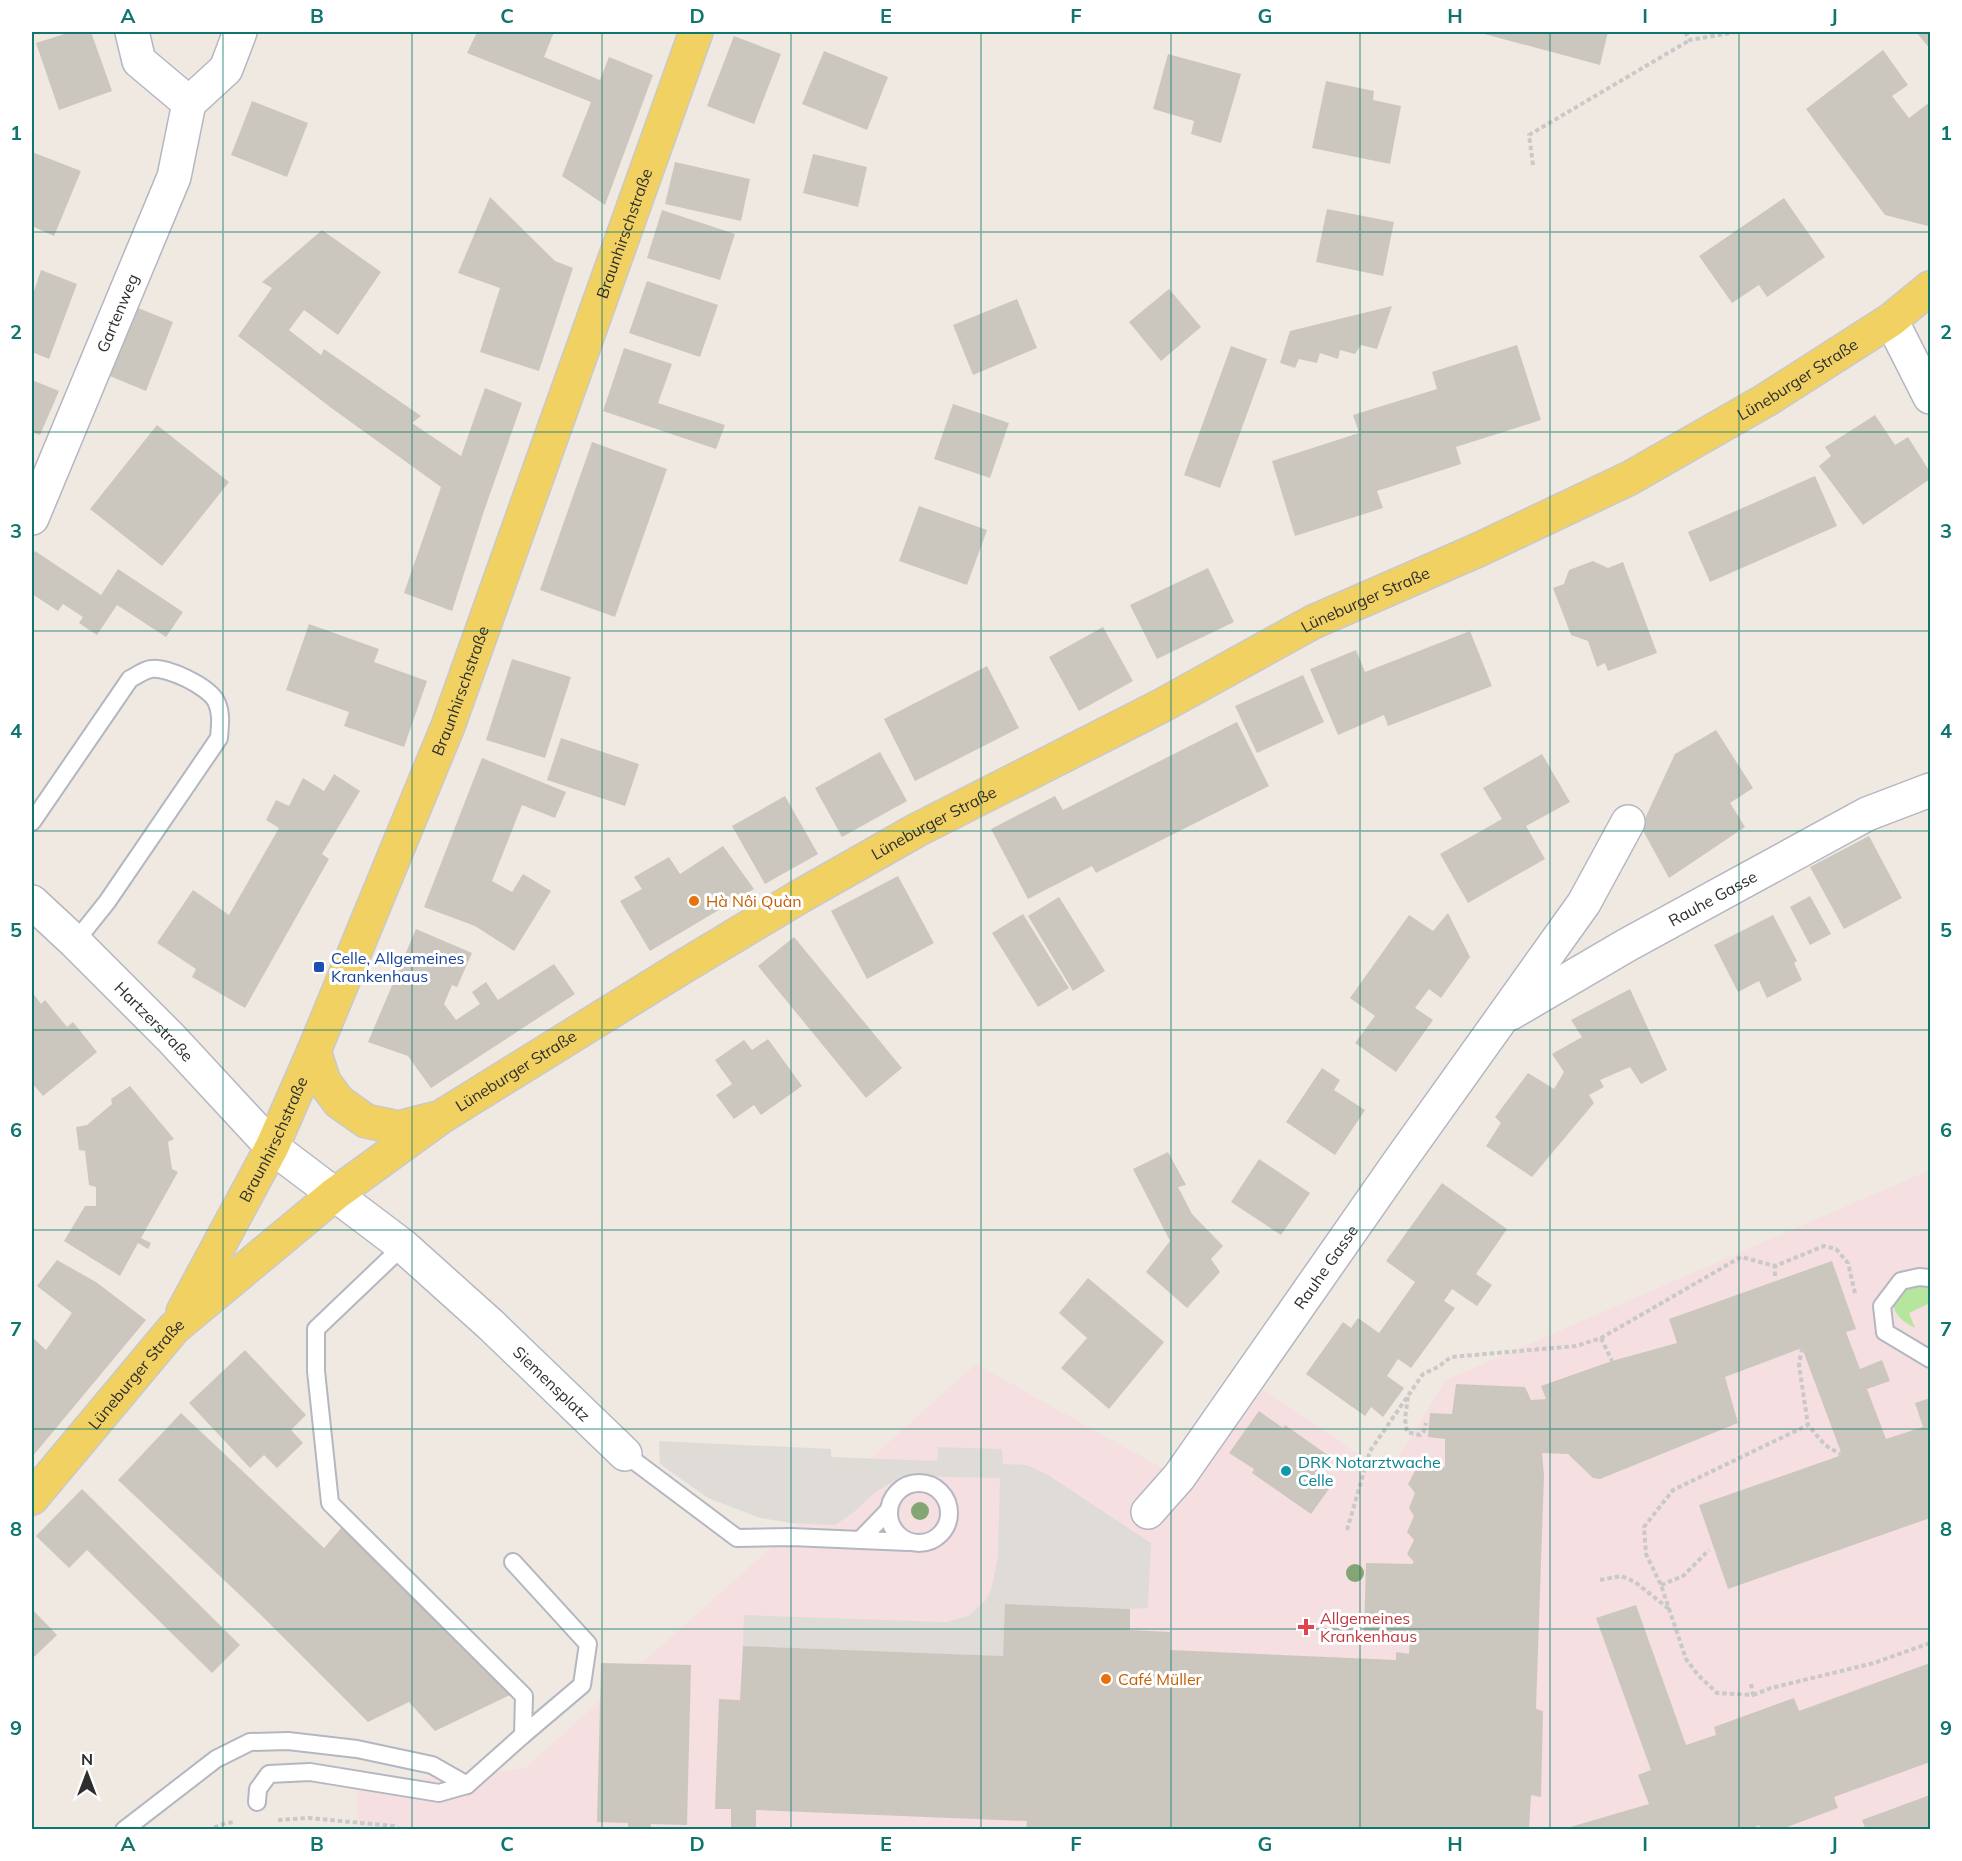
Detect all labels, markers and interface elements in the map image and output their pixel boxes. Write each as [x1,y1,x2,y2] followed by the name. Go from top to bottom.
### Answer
[121,3,136,28] text: A
[310,3,324,28] text: B
[500,3,514,28] text: C
[689,3,705,28] text: D
[880,3,892,28] text: E
[1070,3,1082,28] text: F
[1258,3,1272,28] text: G
[1447,3,1463,28] text: H
[1642,3,1648,28] text: I
[1830,3,1838,28] text: J
[10,120,22,145] text: 1
[1940,120,1952,145] text: 1
[592,166,656,301] street label: Braunhirschstraße
[92,271,143,355] street label: Gartenweg
[10,319,22,344] text: 2
[1940,319,1952,344] text: 2
[1734,334,1862,424] street label: Lüneburger Straße
[10,518,22,543] text: 3
[1940,518,1952,543] text: 3
[1297,562,1433,637] street label: Lüneburger Straße
[427,623,493,759] street label: Braunhirschstraße
[10,718,22,743] text: 4
[1940,718,1952,743] text: 4
[868,781,999,864] street label: Lüneburger Straße
[1665,866,1760,931] street label: Rauhe Gasse
[706,891,802,911] place label: Hà Nôi Quàn
[687,894,701,908] marker: Hà Nôi Quàn
[10,917,22,942] text: 5
[1940,917,1952,942] text: 5
[331,948,465,986] place label: Celle, Allgemeines Krankenhaus
[312,960,326,974] marker: Celle, Allgemeines Krankenhaus
[111,978,198,1066] street label: Hartzerstraße
[452,1026,580,1116] street label: Lüneburger Straße
[234,1073,312,1205] street label: Braunhirschstraße
[10,1117,22,1142] text: 6
[1940,1117,1952,1142] text: 6
[1289,1221,1362,1313] street label: Rauhe Gasse
[84,1314,188,1433] street label: Lüneburger Straße
[10,1316,22,1341] text: 7
[1940,1316,1952,1341] text: 7
[509,1342,595,1425] street label: Siemensplatz
[1298,1452,1441,1490] place label: DRK Notarztwache Celle
[1279,1464,1293,1478] marker: DRK Notarztwache Celle
[10,1516,22,1541] text: 8
[1940,1516,1952,1541] text: 8
[1320,1608,1417,1646] place label: Allgemeines Krankenhaus
[1297,1618,1315,1636] marker: Allgemeines Krankenhaus
[1118,1669,1202,1689] place label: Café Müller
[1099,1672,1113,1686] marker: Café Müller
[10,1715,22,1740] text: 9
[1940,1715,1952,1740] text: 9
[57,1744,117,1804] north arrow
[81,1749,93,1769] text: N
[121,1831,136,1856] text: A
[310,1831,324,1856] text: B
[500,1831,514,1856] text: C
[689,1831,705,1856] text: D
[880,1831,892,1856] text: E
[1070,1831,1082,1856] text: F
[1258,1831,1272,1856] text: G
[1447,1831,1463,1856] text: H
[1642,1831,1648,1856] text: I
[1830,1831,1838,1856] text: J

